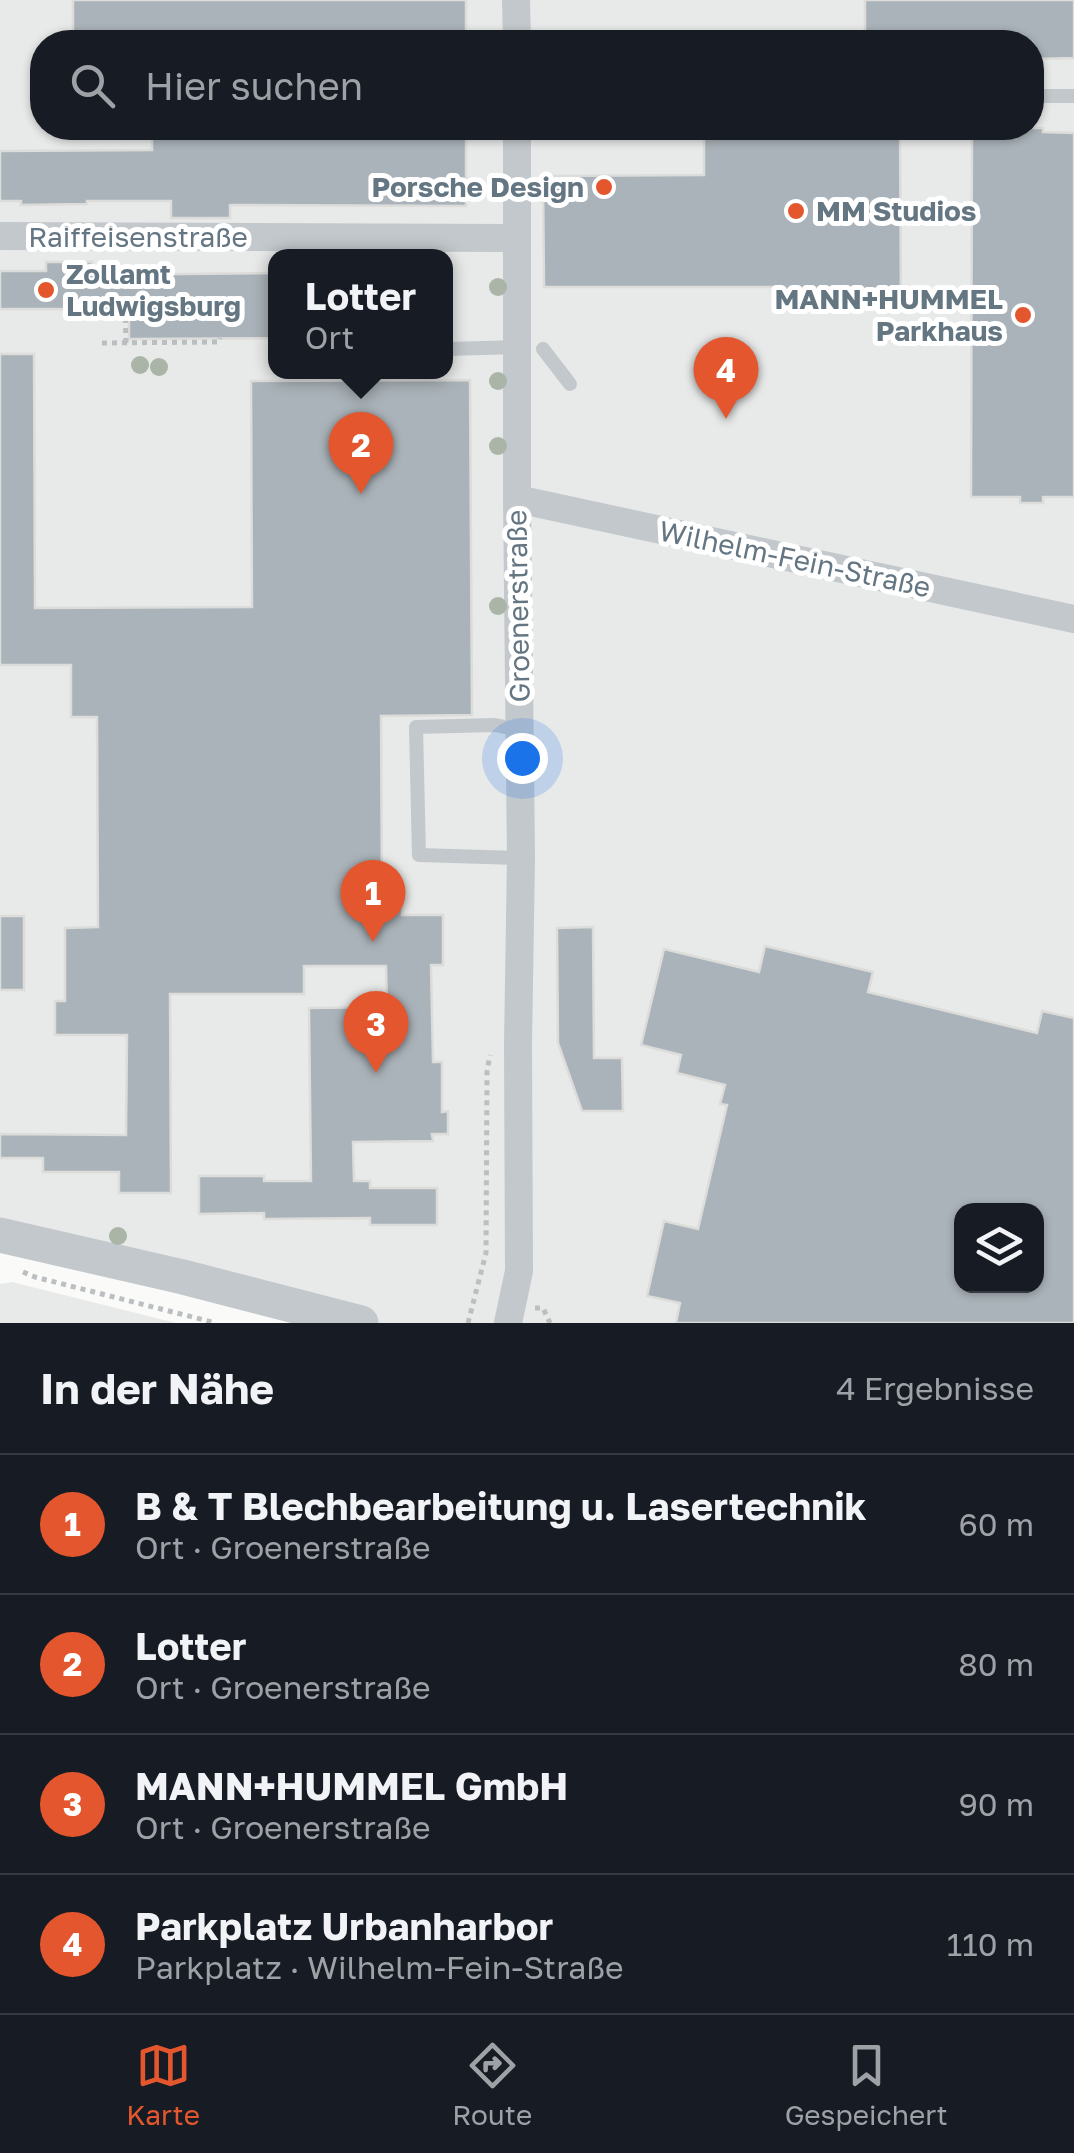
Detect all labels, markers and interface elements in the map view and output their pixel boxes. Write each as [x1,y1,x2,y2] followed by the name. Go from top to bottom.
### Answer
[30,30,1044,140] search box
[65,58,120,113] icon: search
[145,63,363,108] text: Hier suchen
[371,170,584,203] place label: Porsche Design
[593,176,615,198] marker: Porsche Design
[816,194,977,227] place label: MM Studios
[785,200,807,222] marker: MM Studios
[28,220,248,253] street label: Raiffeisenstraße
[268,249,453,379] popup
[66,257,241,322] place label: Zollamt Ludwigsburg
[305,273,416,318] text: Lotter
[35,279,57,301] marker: Zollamt Ludwigsburg
[774,282,1003,347] place label: MANN+HUMMEL Parkhaus
[1012,304,1034,326] marker: MANN+HUMMEL Parkhaus
[305,318,354,356] text: Ort
[694,336,758,419] pin: 4
[328,412,394,494] pin: 2
[499,509,536,703] street label: Groenerstraße
[656,514,934,603] street label: Wilhelm-Fein-Straße
[497,733,548,784] your location
[340,860,406,942] pin: 1
[344,990,408,1073] pin: 3
[954,1203,1044,1293] map controls
[954,1203,1044,1293] button: layers
[40,1363,274,1413] text: In der Nähe
[836,1369,1034,1407] text: 4 Ergebnisse
[135,1483,867,1528] text: B & T Blechbearbeitung u. Lasertechnik
[64,1505,81,1543] text: 1
[958,1505,1034,1543] text: 60 m
[135,1528,431,1566] text: Ort · Groenerstraße
[135,1623,247,1668] text: Lotter
[63,1645,82,1683] text: 2
[958,1645,1034,1683] text: 80 m
[135,1668,431,1706] text: Ort · Groenerstraße
[135,1763,568,1808] text: MANN+HUMMEL GmbH
[63,1785,82,1823] text: 3
[958,1785,1034,1823] text: 90 m
[135,1808,431,1846] text: Ort · Groenerstraße
[135,1903,553,1948] text: Parkplatz Urbanharbor
[62,1925,83,1963] text: 4
[947,1925,1034,1963] text: 110 m
[135,1948,624,1986] text: Parkplatz · Wilhelm-Fein-Straße
[126,2038,200,2131] tab: Karte
[452,2038,532,2131] tab: Route
[785,2038,948,2131] tab: Gespeichert

